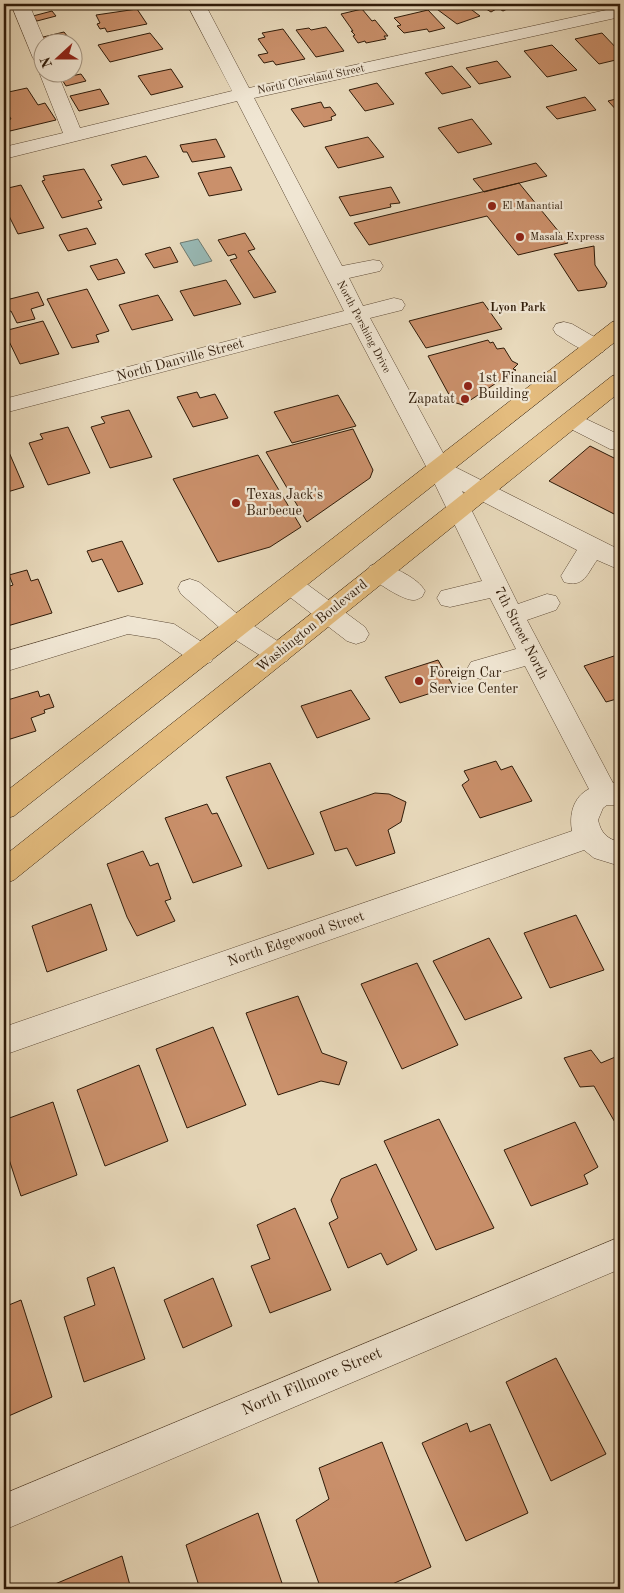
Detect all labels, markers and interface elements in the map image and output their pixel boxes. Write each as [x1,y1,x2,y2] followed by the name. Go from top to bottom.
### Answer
[32,32,82,82] north arrow
[38,55,55,70] text: N
[256,63,366,97] street label: North Cleveland Street
[486,200,498,212] marker: El Manantial
[502,201,563,212] place label: El Manantial
[514,231,526,243] marker: Masala Express
[530,232,605,243] place label: Masala Express
[334,279,392,375] street label: North Pershing Drive
[490,302,546,314] district label: Lyon Park
[115,336,245,384] street label: North Danville Street
[478,371,557,401] place label: 1st Financial Building
[462,380,474,392] marker: 1st Financial Building
[408,392,455,406] place label: Zapatat
[459,393,471,405] marker: Zapatat
[246,488,323,518] place label: Texas Jack's Barbecue
[230,497,242,509] marker: Texas Jack's Barbecue
[254,577,370,675] street label: Washington Boulevard
[492,585,550,682] street label: 7th Street North
[429,666,518,696] place label: Foreign Car Service Center
[413,675,425,687] marker: Foreign Car Service Center
[226,909,366,969] street label: North Edgewood Street
[239,1345,385,1419] street label: North Fillmore Street

